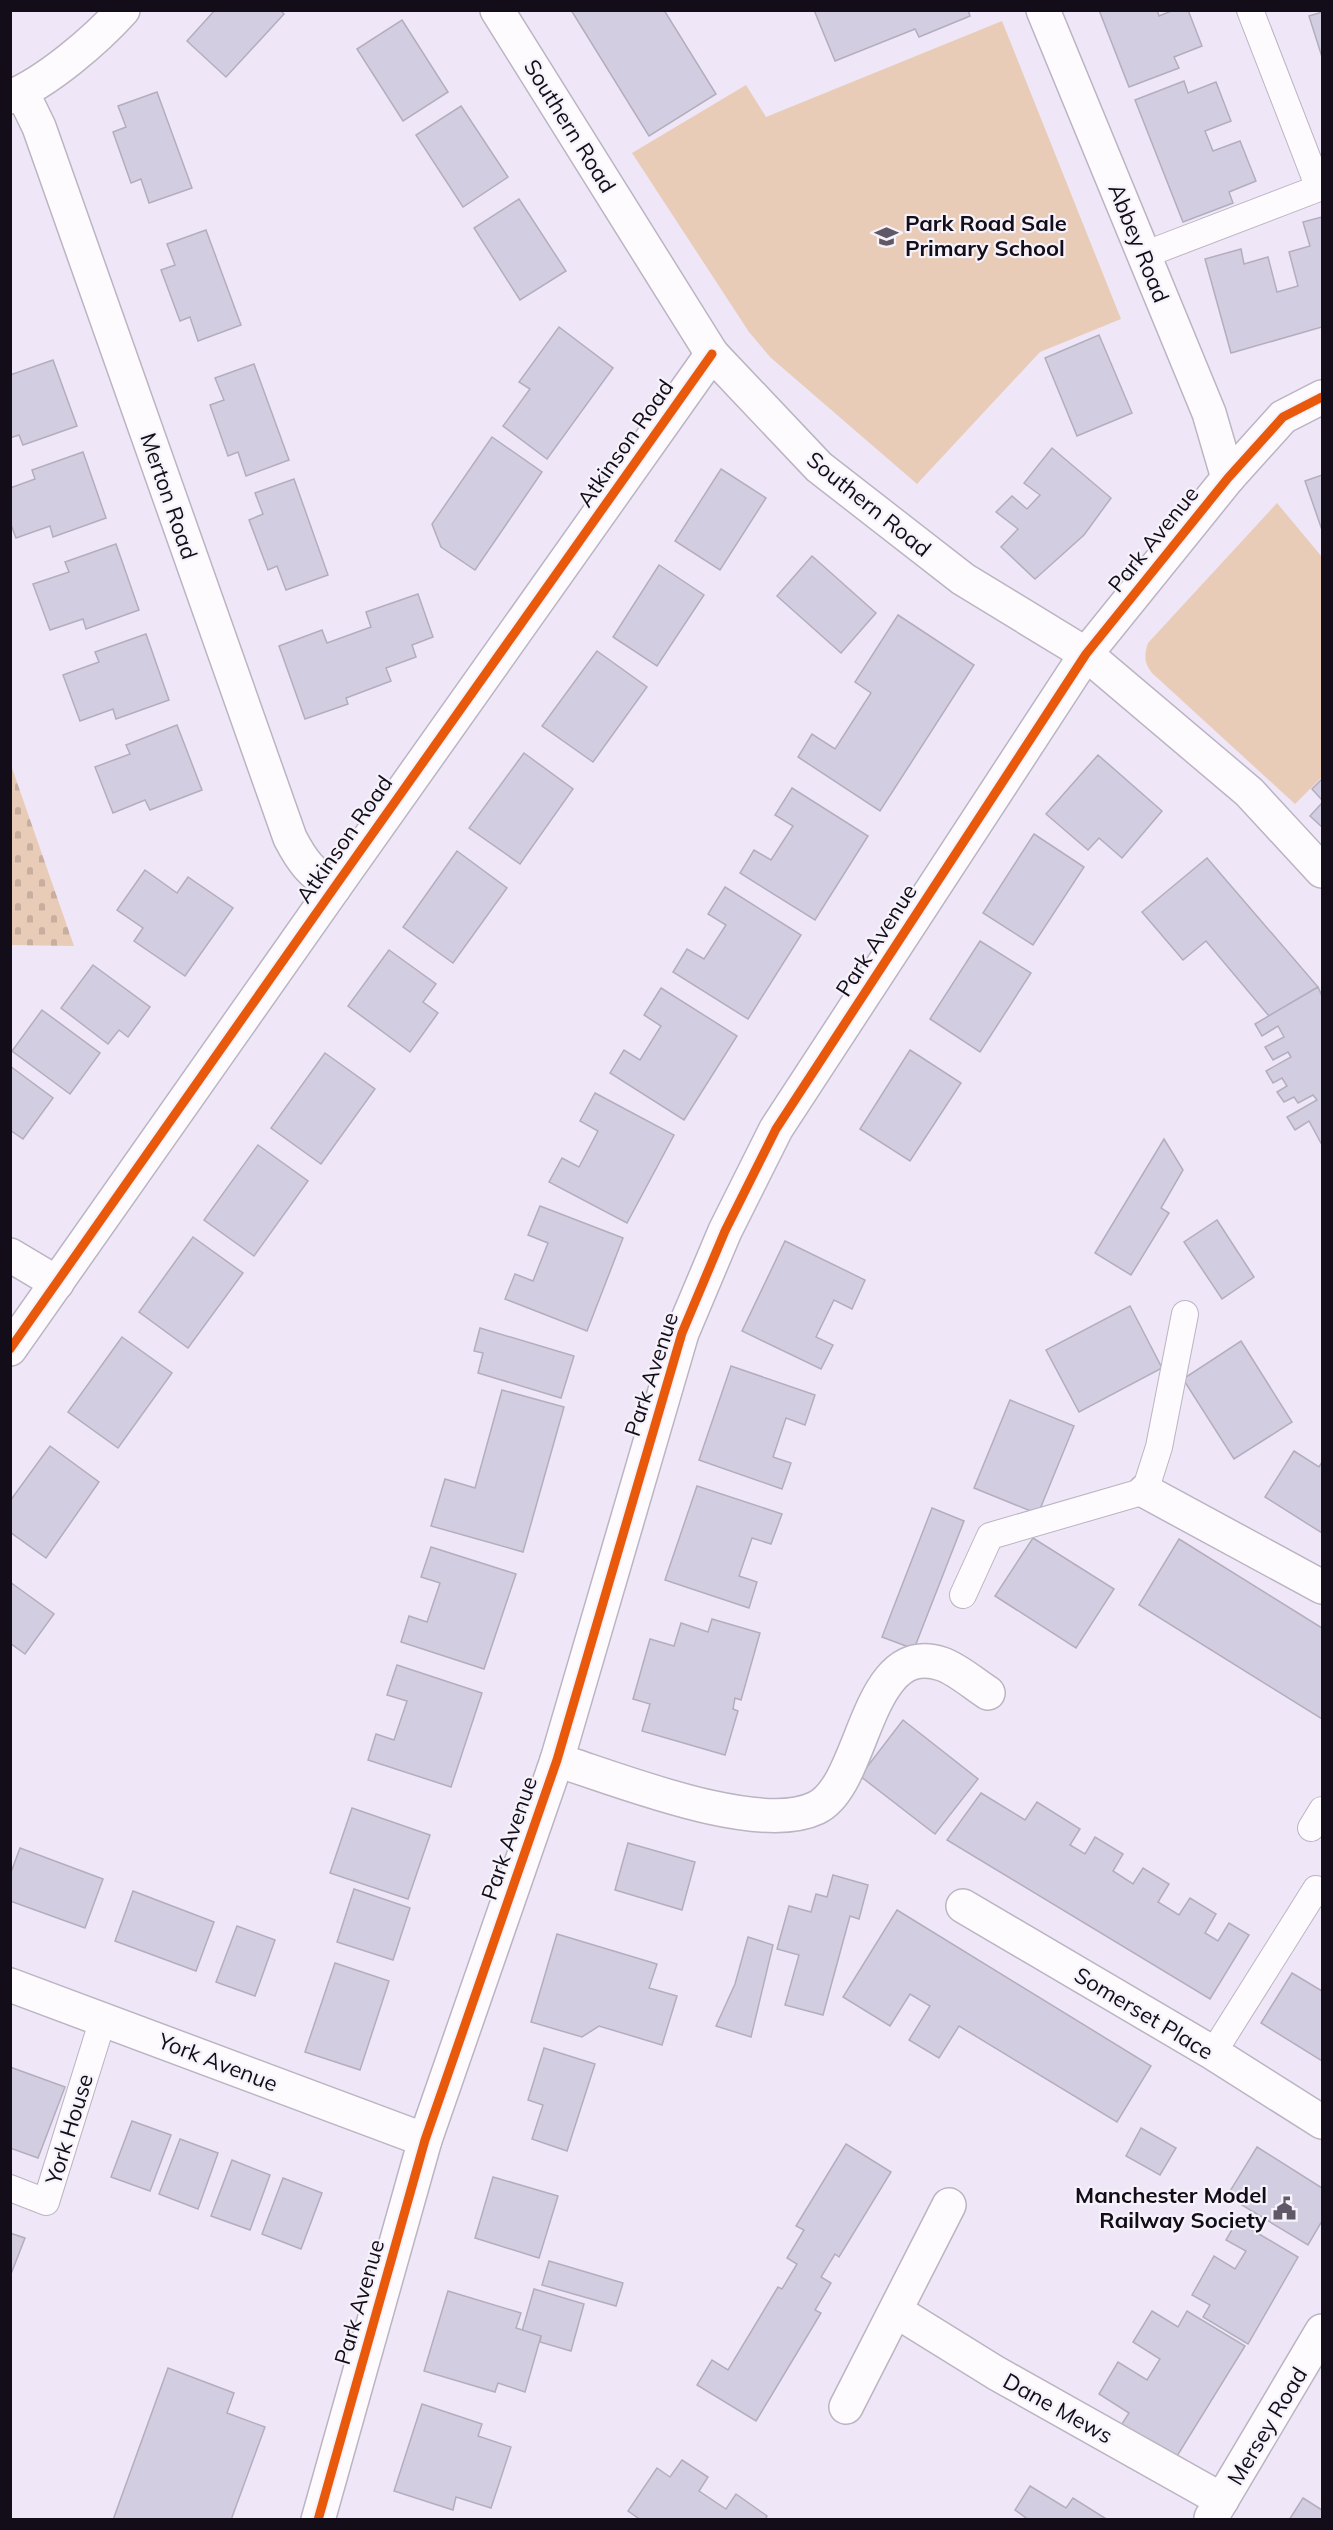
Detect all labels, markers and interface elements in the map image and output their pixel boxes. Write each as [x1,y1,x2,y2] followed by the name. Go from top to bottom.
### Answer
[518,54,622,198] street label: Southern Road
[1102,179,1176,307] street label: Abbey Road
[905,209,1067,262] place label: Park Road Sale Primary School
[874,223,900,249] school or university icon: Park Road Sale Primary School
[571,374,679,512] street label: Atkinson Road
[134,429,204,563] street label: Merton Road
[801,445,937,563] street label: Southern Road
[1102,480,1204,598] street label: Park Avenue
[290,770,398,908] street label: Atkinson Road
[829,878,923,1002] street label: Park Avenue
[618,1308,684,1440] street label: Park Avenue
[475,1773,543,1903] street label: Park Avenue
[1069,1961,1219,2065] street label: Somerset Place
[153,2026,282,2098] street label: York Avenue
[39,2070,99,2189] street label: York House
[1075,2181,1267,2234] place label: Manchester Model Railway Society
[1272,2195,1298,2221] public building icon: Manchester Model Railway Society
[328,2236,390,2368] street label: Park Avenue
[1221,2362,1313,2490] street label: Mersey Road
[998,2366,1118,2450] street label: Dane Mews

